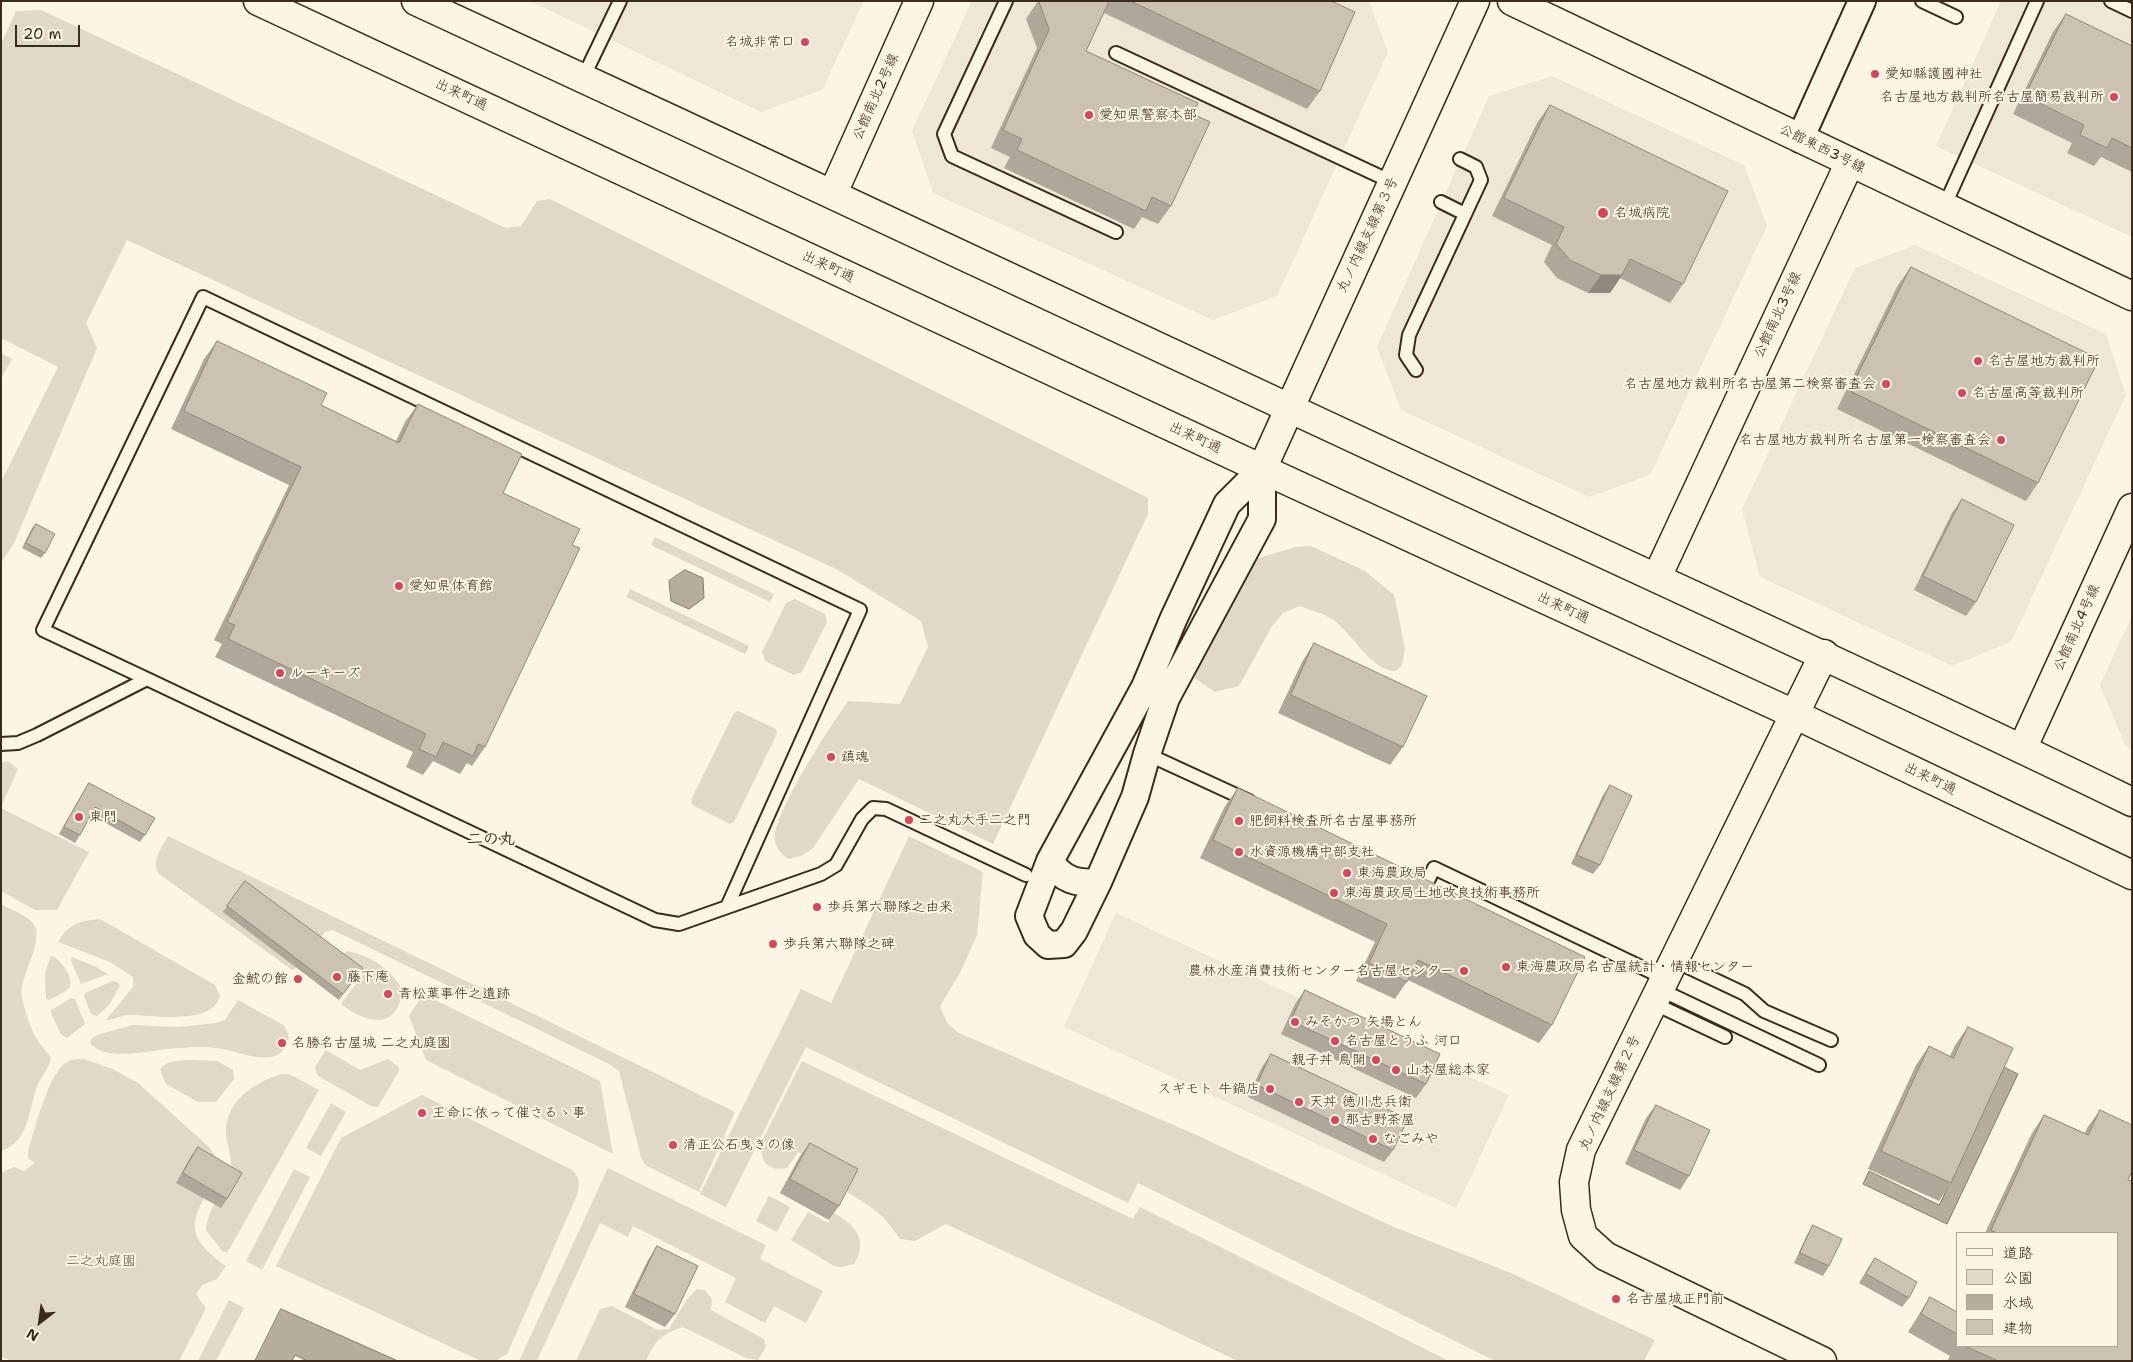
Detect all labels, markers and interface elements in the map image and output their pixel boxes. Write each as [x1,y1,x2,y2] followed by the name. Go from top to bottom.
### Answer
[18,15,82,47] scale bar
[23,24,62,44] text: 20 m
[725,34,795,50] place label: 名城非常口
[799,36,811,48] marker: 名城非常口
[849,51,903,143] street label: 公館南北2号線
[1885,66,1983,82] place label: 愛知縣護國神社
[1869,68,1881,80] marker: 愛知縣護國神社
[432,76,490,114] street label: 出来町通
[1880,89,2104,105] place label: 名古屋地方裁判所名古屋簡易裁判所
[2108,91,2120,103] marker: 名古屋地方裁判所名古屋簡易裁判所
[1099,107,1197,123] place label: 愛知県警察本部
[1083,109,1095,121] marker: 愛知県警察本部
[1776,121,1868,177] street label: 公館東西3号線
[1334,174,1402,296] street label: 丸ノ内線支線第３号
[1614,205,1670,221] place label: 名城病院
[1596,206,1610,220] marker: 名城病院
[799,248,857,286] street label: 出来町通
[1751,269,1805,361] street label: 公館南北3号線
[1988,353,2100,369] place label: 名古屋地方裁判所
[1972,355,1984,367] marker: 名古屋地方裁判所
[1624,376,1876,392] place label: 名古屋地方裁判所名古屋第二検察審査会
[1880,378,1892,390] marker: 名古屋地方裁判所名古屋第二検察審査会
[1972,385,2084,401] place label: 名古屋高等裁判所
[1956,387,1968,399] marker: 名古屋高等裁判所
[1166,419,1224,457] street label: 出来町通
[1739,432,1991,448] place label: 名古屋地方裁判所名古屋第一検察審査会
[1995,434,2007,446] marker: 名古屋地方裁判所名古屋第一検察審査会
[409,578,493,594] place label: 愛知県体育館
[393,580,405,592] marker: 愛知県体育館
[2050,582,2104,674] street label: 公館南北4号線
[1534,589,1592,627] street label: 出来町通
[290,665,361,681] place label: ルーキーズ
[274,667,286,679] marker: ルーキーズ
[841,749,869,765] place label: 鎮魂
[825,751,837,763] marker: 鎮魂
[1901,759,1959,799] street label: 出来町通
[89,809,117,825] place label: 東門
[73,811,85,823] marker: 東門
[919,812,1031,828] place label: 二之丸大手二之門
[1249,813,1417,829] place label: 肥飼料検査所名古屋事務所
[903,814,915,826] marker: 二之丸大手二之門
[1233,815,1245,827] marker: 肥飼料検査所名古屋事務所
[467,830,515,850] district label: 二の丸
[1249,844,1375,860] place label: 水資源機構中部支社
[1233,846,1245,858] marker: 水資源機構中部支社
[1357,865,1427,881] place label: 東海農政局
[1341,867,1353,879] marker: 東海農政局
[1344,885,1540,901] place label: 東海農政局土地改良技術事務所
[1328,887,1340,899] marker: 東海農政局土地改良技術事務所
[827,899,953,915] place label: 歩兵第六聯隊之由来
[811,901,823,913] marker: 歩兵第六聯隊之由来
[783,936,895,952] place label: 歩兵第六聯隊之碑
[767,938,779,950] marker: 歩兵第六聯隊之碑
[1516,959,1754,975] place label: 東海農政局名古屋統計・情報センター
[1500,961,1512,973] marker: 東海農政局名古屋統計・情報センター
[1188,963,1454,979] place label: 農林水産消費技術センター名古屋センター
[1458,965,1470,977] marker: 農林水産消費技術センター名古屋センター
[347,969,389,985] place label: 藤下庵
[232,971,288,987] place label: 金鯱の館
[331,971,343,983] marker: 藤下庵
[292,973,304,985] marker: 金鯱の館
[398,986,510,1002] place label: 青松葉事件之遺跡
[382,988,394,1000] marker: 青松葉事件之遺跡
[1305,1014,1422,1030] place label: みそかつ 矢場とん
[1289,1016,1301,1028] marker: みそかつ 矢場とん
[1576,1032,1644,1154] street label: 丸ノ内線支線第２号
[1345,1033,1462,1049] place label: 名古屋とうふ 河口
[292,1035,451,1051] place label: 名勝名古屋城 二之丸庭園
[1329,1035,1341,1047] marker: 名古屋とうふ 河口
[276,1037,288,1049] marker: 名勝名古屋城 二之丸庭園
[1291,1052,1366,1068] place label: 親子丼 鳥開
[1370,1054,1382,1066] marker: 親子丼 鳥開
[1406,1062,1490,1078] place label: 山本屋総本家
[1390,1064,1402,1076] marker: 山本屋総本家
[1157,1081,1260,1097] place label: スギモト 牛鍋店
[1264,1083,1276,1095] marker: スギモト 牛鍋店
[1309,1094,1412,1110] place label: 天丼 徳川忠兵衛
[1293,1096,1305,1108] marker: 天丼 徳川忠兵衛
[432,1105,586,1121] place label: 王命に依って催さるゝ事
[416,1107,428,1119] marker: 王命に依って催さるゝ事
[1345,1112,1415,1128] place label: 那古野茶屋
[1329,1114,1341,1126] marker: 那古野茶屋
[1383,1131,1439,1147] place label: なごみや
[1367,1133,1379,1145] marker: なごみや
[683,1137,795,1153] place label: 清正公石曳きの像
[667,1139,679,1151] marker: 清正公石曳きの像
[1956,1232,2118,1347] legend
[2003,1243,2033,1263] text: 道路
[66,1253,136,1269] park label: 二之丸庭園
[2003,1268,2033,1288] text: 公園
[1626,1291,1724,1307] place label: 名古屋城正門前
[1610,1293,1622,1305] marker: 名古屋城正門前
[2003,1293,2033,1313] text: 水域
[15,1297,65,1347] north arrow
[2003,1318,2033,1338] text: 建物
[23,1324,42,1346] text: N

